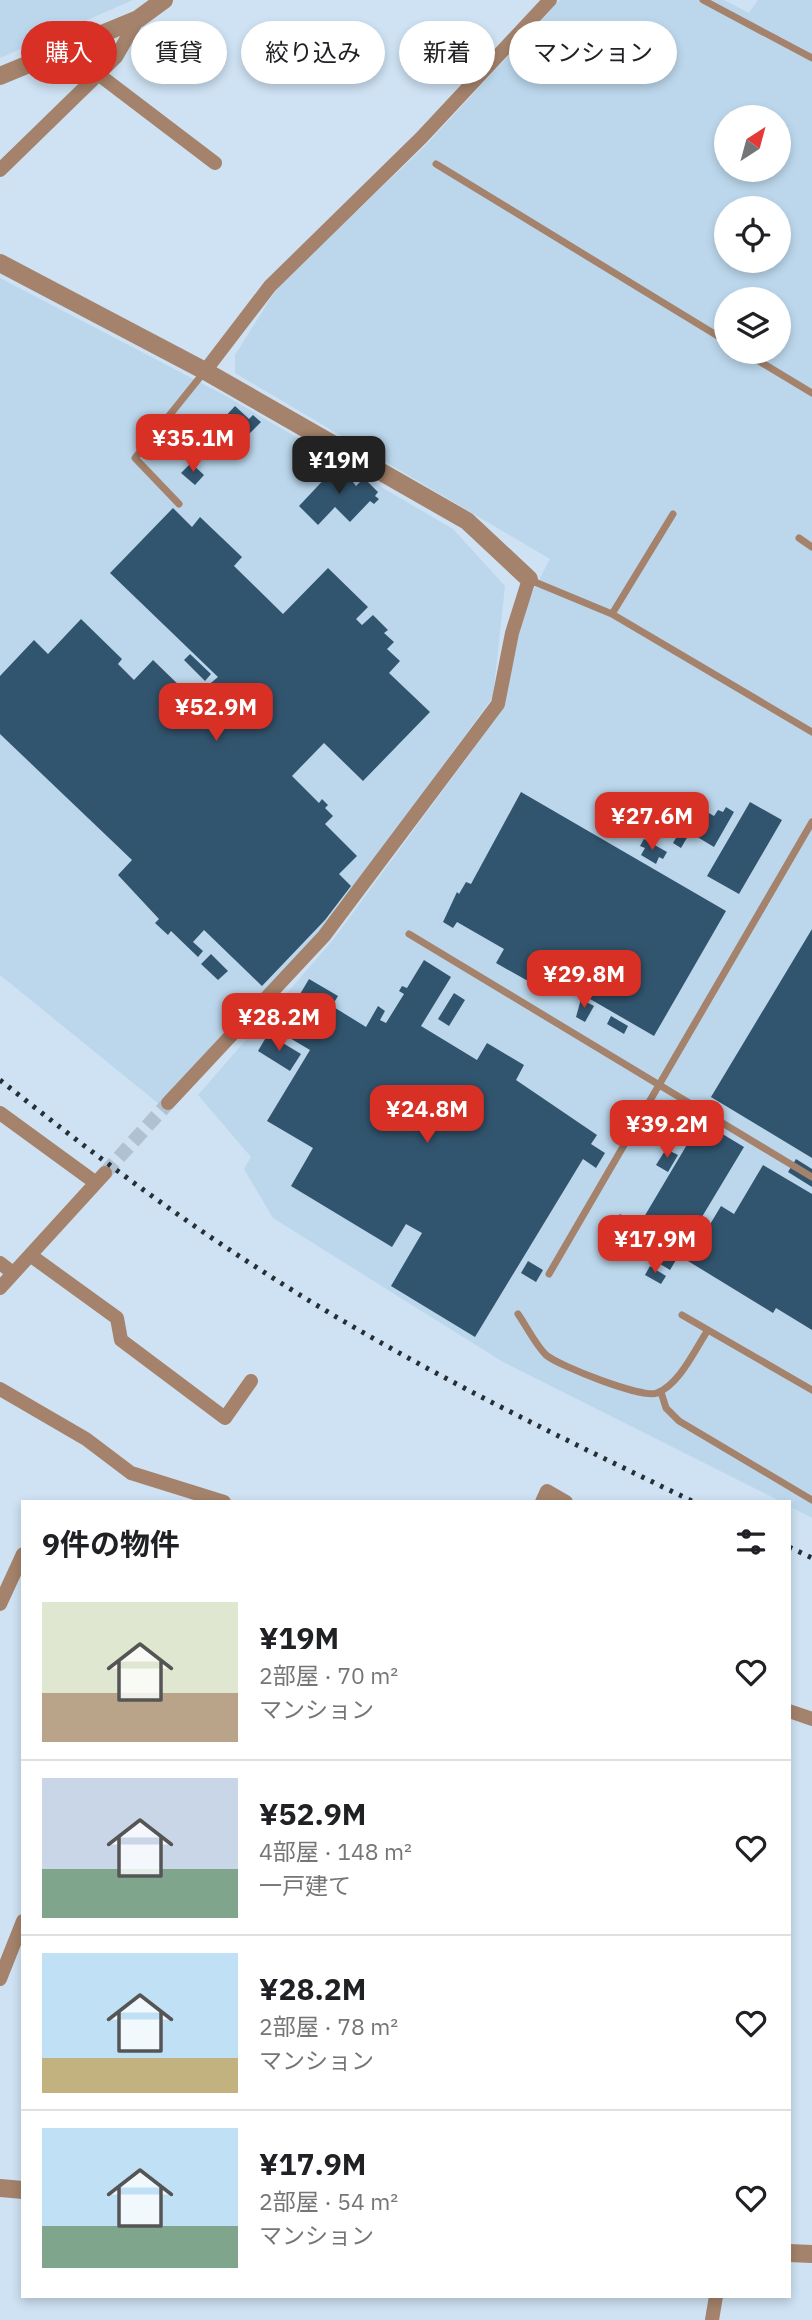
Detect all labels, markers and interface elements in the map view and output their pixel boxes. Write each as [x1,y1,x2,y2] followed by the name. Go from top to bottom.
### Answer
[21,21,117,84] chip: 購入
[131,21,227,84] chip: 賃貸
[241,21,385,84] chip: 絞り込み
[399,21,495,84] chip: 新着
[509,21,677,84] chip: マンション
[714,105,791,182] north arrow
[714,105,791,364] map controls
[714,196,791,273] button: locate
[714,287,791,364] button: layers
[136,414,250,474] pin: ¥35.1M
[152,422,234,452] text: ¥35.1M
[298,436,380,496] pin: ¥19M
[308,444,370,474] text: ¥19M
[159,684,273,743] pin: ¥52.9M
[175,691,257,721] text: ¥52.9M
[595,792,709,852] pin: ¥27.6M
[611,800,693,830] text: ¥27.6M
[527,950,641,1010] pin: ¥29.8M
[543,958,625,988] text: ¥29.8M
[222,993,336,1053] pin: ¥28.2M
[238,1001,320,1031] text: ¥28.2M
[370,1086,484,1145] pin: ¥24.8M
[386,1093,468,1123] text: ¥24.8M
[610,1100,724,1160] pin: ¥39.2M
[626,1108,708,1138] text: ¥39.2M
[598,1216,712,1275] pin: ¥17.9M
[614,1223,696,1253] text: ¥17.9M
[732,1523,770,1561] icon: filters
[42,1524,180,1563] text: 9件の物件
[259,1618,339,1657] text: ¥19M
[98,1630,182,1714] icon: home
[732,1653,770,1691] icon: heart
[259,1660,398,1690] text: 2部屋 · 70 m²
[259,1694,374,1724] text: マンション
[259,1794,366,1833] text: ¥52.9M
[98,1806,182,1890] icon: home
[732,1829,770,1867] icon: heart
[259,1836,412,1866] text: 4部屋 · 148 m²
[259,1870,351,1900] text: 一戸建て
[259,1969,366,2008] text: ¥28.2M
[98,1981,182,2065] icon: home
[732,2004,770,2042] icon: heart
[259,2011,398,2041] text: 2部屋 · 78 m²
[259,2045,374,2075] text: マンション
[259,2144,366,2183] text: ¥17.9M
[98,2156,182,2240] icon: home
[732,2179,770,2217] icon: heart
[259,2186,398,2216] text: 2部屋 · 54 m²
[259,2220,374,2250] text: マンション

